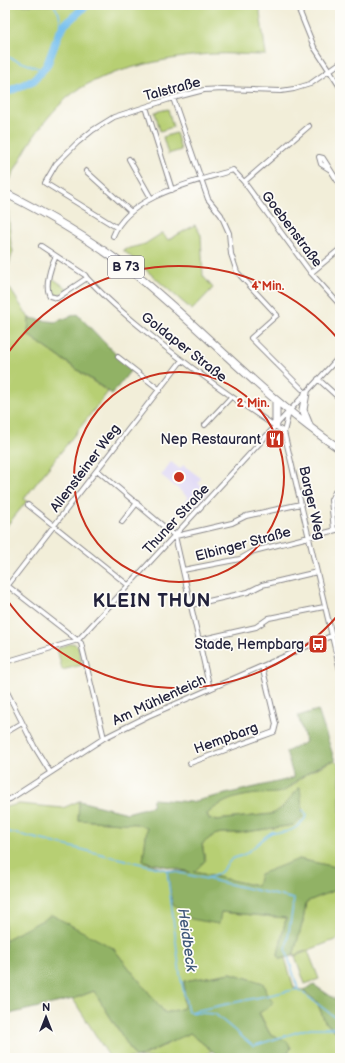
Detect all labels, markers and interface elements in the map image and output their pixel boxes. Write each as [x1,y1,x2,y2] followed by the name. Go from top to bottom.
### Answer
[142,73,202,105] street label: Talstraße
[258,188,326,270] street label: Goebenstraße
[108,256,144,278] road number: B 73
[252,279,285,294] text: 4 Min.
[138,308,230,386] street label: Goldaper Straße
[236,396,270,411] text: 2 Min.
[46,421,124,515] street label: Allensteiner Weg
[264,428,286,450] restaurant icon: Nep Restaurant
[161,431,262,448] place label: Nep Restaurant
[295,464,329,542] street label: Barger Weg
[172,470,186,484] centre of rings
[139,480,213,558] street label: Thuner Straße
[193,523,293,565] street label: Elbinger Straße
[93,591,211,612] district label: KLEIN THUN
[307,633,329,655] bus stop icon: Stade, Hempbarg
[194,636,304,653] place label: Stade, Hempbarg
[109,671,209,729] street label: Am Mühlenteich
[192,719,260,757] street label: Hempbarg
[173,907,201,974] water label: Heidbeck
[26,997,66,1037] north arrow
[42,1001,50,1014] text: N

